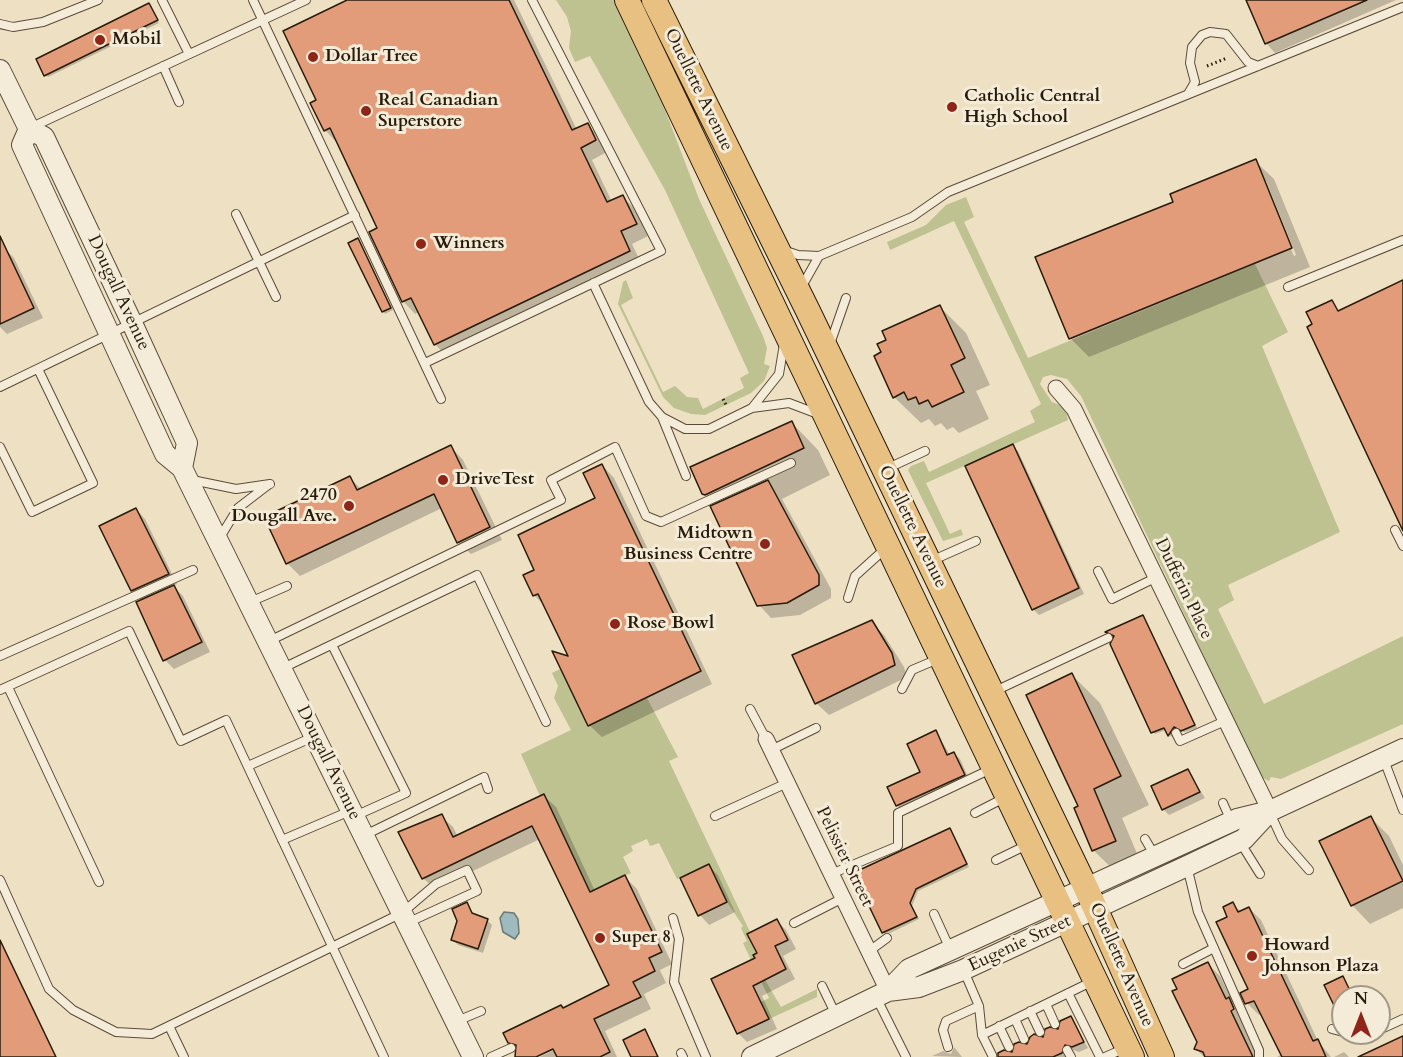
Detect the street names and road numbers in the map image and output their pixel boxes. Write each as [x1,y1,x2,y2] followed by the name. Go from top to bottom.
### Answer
[659,25,737,155] street label: Ouellette Avenue
[82,232,154,354] street label: Dougall Avenue
[873,462,951,592] street label: Ouellette Avenue
[1149,535,1217,643] street label: Dufferin Place
[291,702,365,824] street label: Dougall Avenue
[811,804,877,910] street label: Pelissier Street
[1084,900,1158,1030] street label: Ouellette Avenue
[965,911,1075,977] street label: Eugenie Street

